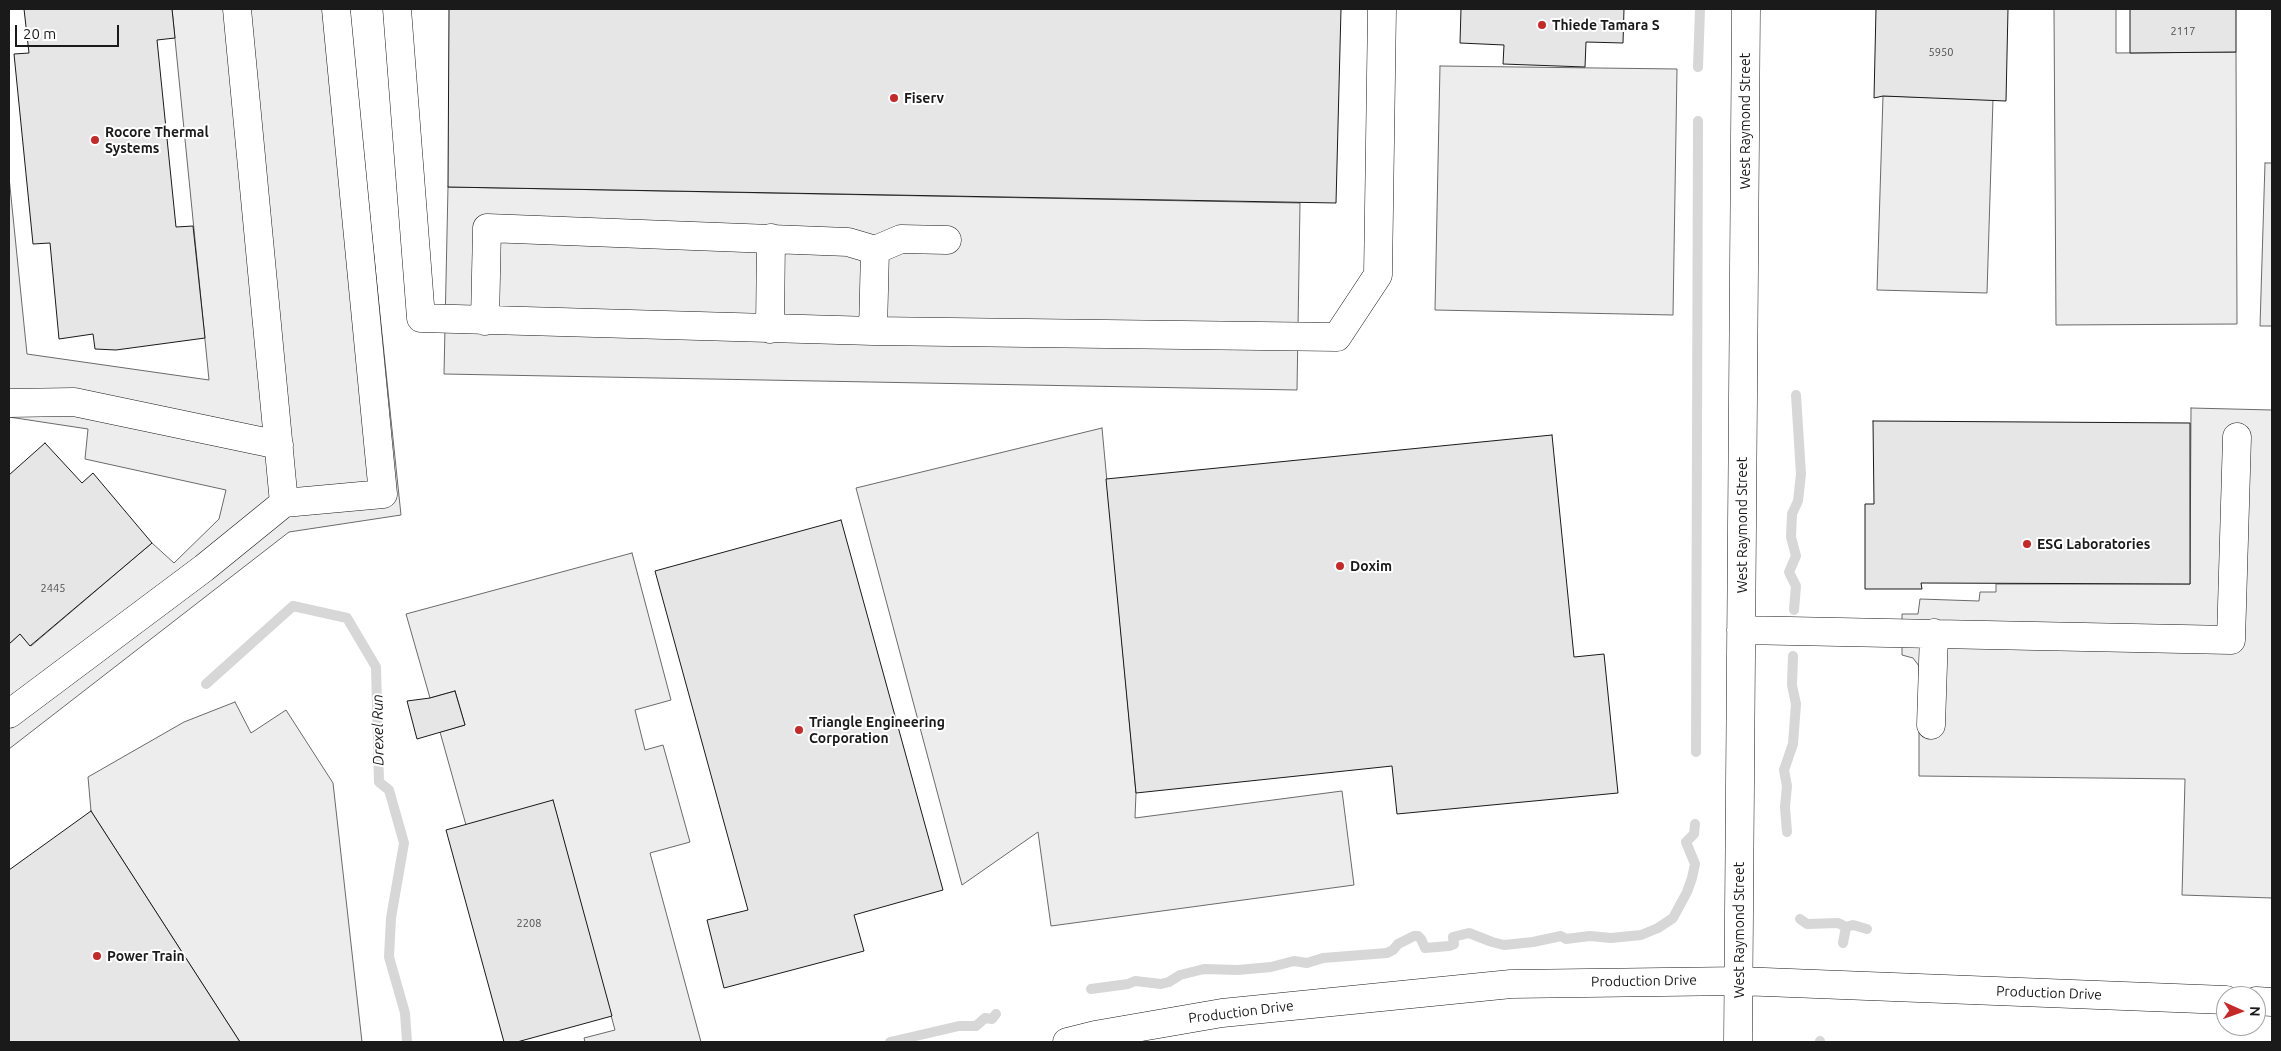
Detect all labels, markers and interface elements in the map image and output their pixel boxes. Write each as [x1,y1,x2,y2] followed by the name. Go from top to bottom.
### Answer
[18,15,121,47] scale bar
[1552,17,1660,33] place label: Thiede Tamara S
[1536,19,1548,31] marker: Thiede Tamara S
[2171,24,2195,38] house number: 2117
[23,25,56,42] text: 20 m
[1929,45,1953,59] house number: 5950
[1737,53,1753,189] street label: West Raymond Street
[904,90,944,106] place label: Fiserv
[888,92,900,104] marker: Fiserv
[105,124,209,156] place label: Rocore Thermal Systems
[89,134,101,146] marker: Rocore Thermal Systems
[1734,457,1750,593] street label: West Raymond Street
[2037,536,2150,552] place label: ESG Laboratories
[2021,538,2033,550] marker: ESG Laboratories
[1350,558,1392,574] place label: Doxim
[1334,560,1346,572] marker: Doxim
[41,581,65,595] house number: 2445
[368,694,388,766] water label: Drexel Run
[809,714,945,746] place label: Triangle Engineering Corporation
[793,724,805,736] marker: Triangle Engineering Corporation
[1731,862,1747,998] street label: West Raymond Street
[517,916,541,930] house number: 2208
[107,948,185,964] place label: Power Train
[91,950,103,962] marker: Power Train
[1591,972,1697,990] street label: Production Drive
[1996,983,2102,1003] street label: Production Drive
[2216,986,2266,1036] north arrow
[1187,997,1295,1027] street label: Production Drive
[2247,1006,2263,1017] text: N

